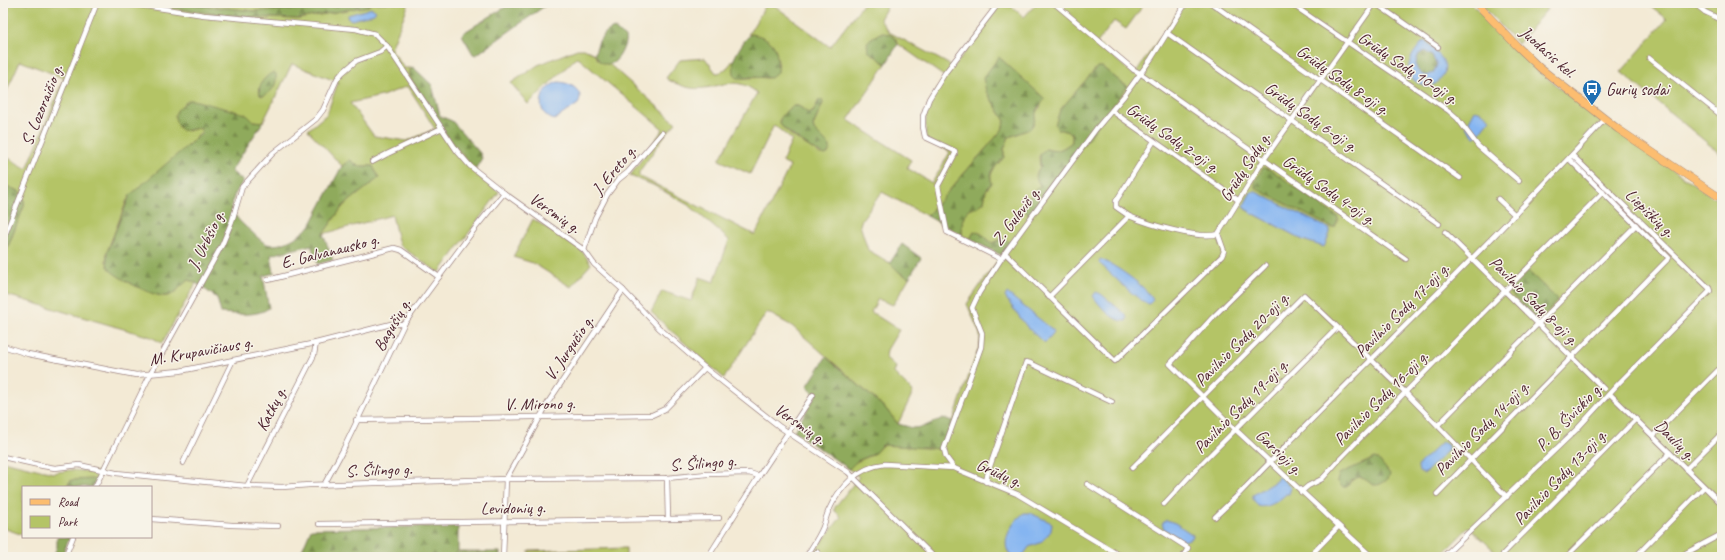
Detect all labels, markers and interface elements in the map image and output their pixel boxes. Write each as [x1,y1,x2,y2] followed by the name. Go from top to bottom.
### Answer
[1515,21,1581,83] street label: Juodasis kel.
[1354,27,1462,109] street label: Grūdų Sodų 10-oji g.
[1293,40,1394,120] street label: Grūdų Sodų 8-oji g.
[16,61,68,148] street label: S. Lozoraičio g.
[1261,77,1362,157] street label: Grūdų Sodų 6-oji g.
[1581,78,1603,106] bus stop icon: Gurių sodai
[1606,79,1672,100] place label: Gurių sodai
[1123,98,1224,178] street label: Grūdų Sodų 2-oji g.
[1215,128,1275,206] street label: Grūdų Sodų g.
[587,140,641,200] street label: J. Ereto g.
[1279,150,1380,230] street label: Grūdų Sodų 4-oji g.
[987,182,1045,249] street label: Z. Gulevič g.
[1621,184,1680,242] street label: Liepiškių g.
[525,188,585,239] street label: Versmių g.
[182,206,230,274] street label: J. Urbšio g.
[279,229,382,273] street label: E. Galvanausko g.
[1485,252,1583,350] street label: Pavilnio Sodų 8-oji g.
[1350,258,1454,362] street label: Pavilnio Sodų 17-oji g.
[1190,287,1294,391] street label: Pavilnio Sodų 20-oji g.
[369,294,416,355] street label: Bagušių g.
[540,311,599,385] street label: V. Jurgučio g.
[148,331,255,370] street label: M. Krupavičiaus g.
[1329,346,1433,450] street label: Pavilnio Sodų 16-oji g.
[1189,354,1293,458] street label: Pavilnio Sodų 19-oji g.
[1430,376,1534,480] street label: Pavilnio Sodų 14-oji g.
[1531,378,1607,456] street label: P. B. Šivickio g.
[251,383,291,435] street label: Katkų g.
[504,393,576,415] street label: V. Mirono g.
[770,399,830,450] street label: Versmių g.
[1650,415,1700,465] street label: Daulių g.
[1509,424,1611,529] street label: Pavilnio Sodų 13-oji g.
[1251,425,1307,480] street label: Garsioji g.
[669,450,738,476] street label: S. Šilingo g.
[973,454,1025,492] street label: Grūdų g.
[345,458,413,482] street label: S. Šilingo g.
[22,486,152,538] legend
[58,494,80,510] text: Road
[480,497,546,519] street label: Levidonių g.
[58,514,79,530] text: Park

